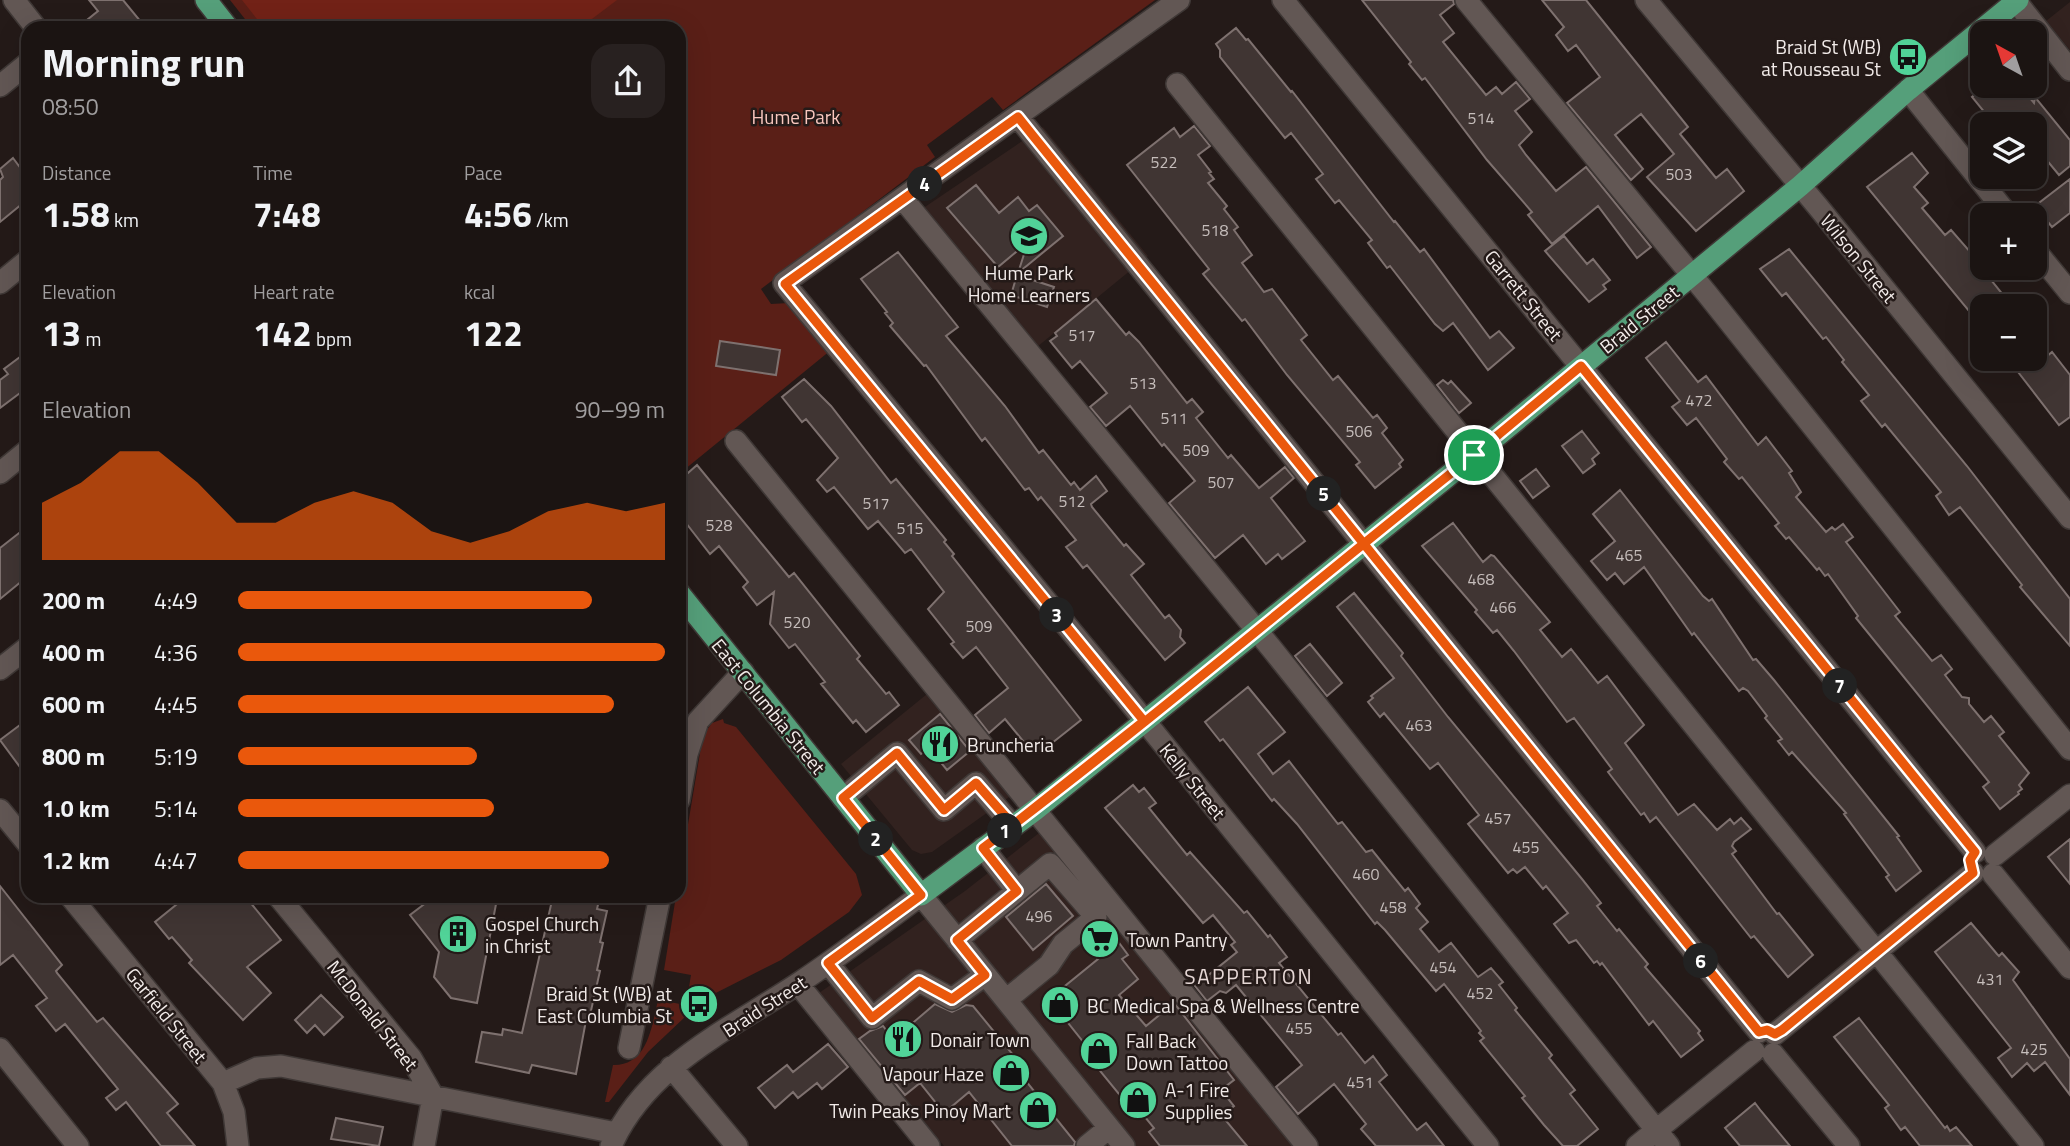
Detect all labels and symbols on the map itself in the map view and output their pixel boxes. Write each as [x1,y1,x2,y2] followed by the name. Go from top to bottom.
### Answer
[1970,21,2048,98] north arrow
[1761,32,1881,83] place label: Braid St (WB) at Rousseau St
[1887,36,1929,78] bus stop icon: Braid St (WB) at Rousseau St
[752,102,840,131] park label: Hume Park
[1468,106,1494,130] house number: 514
[1151,150,1177,174] house number: 522
[1666,162,1692,186] house number: 503
[908,166,942,202] pin: 4
[1814,207,1904,309] street label: Wilson Street
[1008,215,1050,257] school or university icon: Hume Park Home Learners
[1202,218,1228,242] house number: 518
[1478,243,1570,347] street label: Garrett Street
[968,258,1090,309] place label: Hume Park Home Learners
[1593,278,1685,360] street label: Braid Street
[1069,323,1095,347] house number: 517
[1130,371,1156,395] house number: 513
[1686,388,1712,412] house number: 472
[1161,406,1187,430] house number: 511
[1346,419,1372,443] house number: 506
[1444,425,1504,485] pin
[1183,438,1209,462] house number: 509
[1208,470,1234,494] house number: 507
[1306,476,1342,512] pin: 5
[1059,489,1085,513] house number: 512
[863,491,889,515] house number: 517
[706,513,732,537] house number: 528
[897,516,923,540] house number: 515
[1616,543,1642,567] house number: 465
[1468,567,1494,591] house number: 468
[1490,595,1516,619] house number: 466
[1040,598,1074,632] pin: 3
[784,610,810,634] house number: 520
[966,614,992,638] house number: 509
[705,632,833,780] street label: East Columbia Street
[1822,668,1857,704] pin: 7
[1406,713,1432,737] house number: 463
[919,723,961,765] restaurant icon: Bruncheria
[967,730,1054,759] place label: Bruncheria
[1153,736,1233,826] street label: Kelly Street
[1485,806,1511,830] house number: 457
[988,814,1023,848] pin: 1
[858,822,894,856] pin: 2
[1513,835,1539,859] house number: 455
[1353,862,1379,886] house number: 460
[1380,895,1406,919] house number: 458
[1026,904,1052,928] house number: 496
[485,909,599,960] place label: Gospel Church in Christ
[437,913,479,955] building icon: Gospel Church in Christ
[1079,918,1121,960] supermarket icon: Town Pantry
[1127,925,1227,954] place label: Town Pantry
[1684,944,1718,978] pin: 6
[320,953,426,1077] street label: McDonald Street
[1430,955,1456,979] house number: 454
[1184,960,1314,992] district label: SAPPERTON
[119,961,215,1069] street label: Garfield Street
[1977,967,2003,991] house number: 431
[716,968,812,1044] street label: Braid Street
[537,979,672,1030] place label: Braid St (WB) at East Columbia St
[1467,981,1493,1005] house number: 452
[678,983,720,1025] bus stop icon: Braid St (WB) at East Columbia St
[1039,984,1081,1026] shop icon: BC Medical Spa & Wellness Centre
[1087,991,1360,1020] place label: BC Medical Spa & Wellness Centre
[1286,1016,1312,1040] house number: 455
[882,1018,924,1060] restaurant icon: Donair Town
[930,1025,1030,1054] place label: Donair Town
[1126,1026,1228,1077] place label: Fall Back Down Tattoo
[1078,1030,1120,1072] shop icon: Fall Back Down Tattoo
[2021,1037,2047,1061] house number: 425
[990,1052,1032,1094] shop icon: Vapour Haze
[883,1059,984,1088] place label: Vapour Haze
[1347,1070,1373,1094] house number: 451
[1165,1075,1233,1126] place label: A-1 Fire Supplies
[1117,1079,1159,1121] shop icon: A-1 Fire Supplies
[1017,1089,1059,1131] shop icon: Twin Peaks Pinoy Mart
[829,1096,1011,1125] place label: Twin Peaks Pinoy Mart

